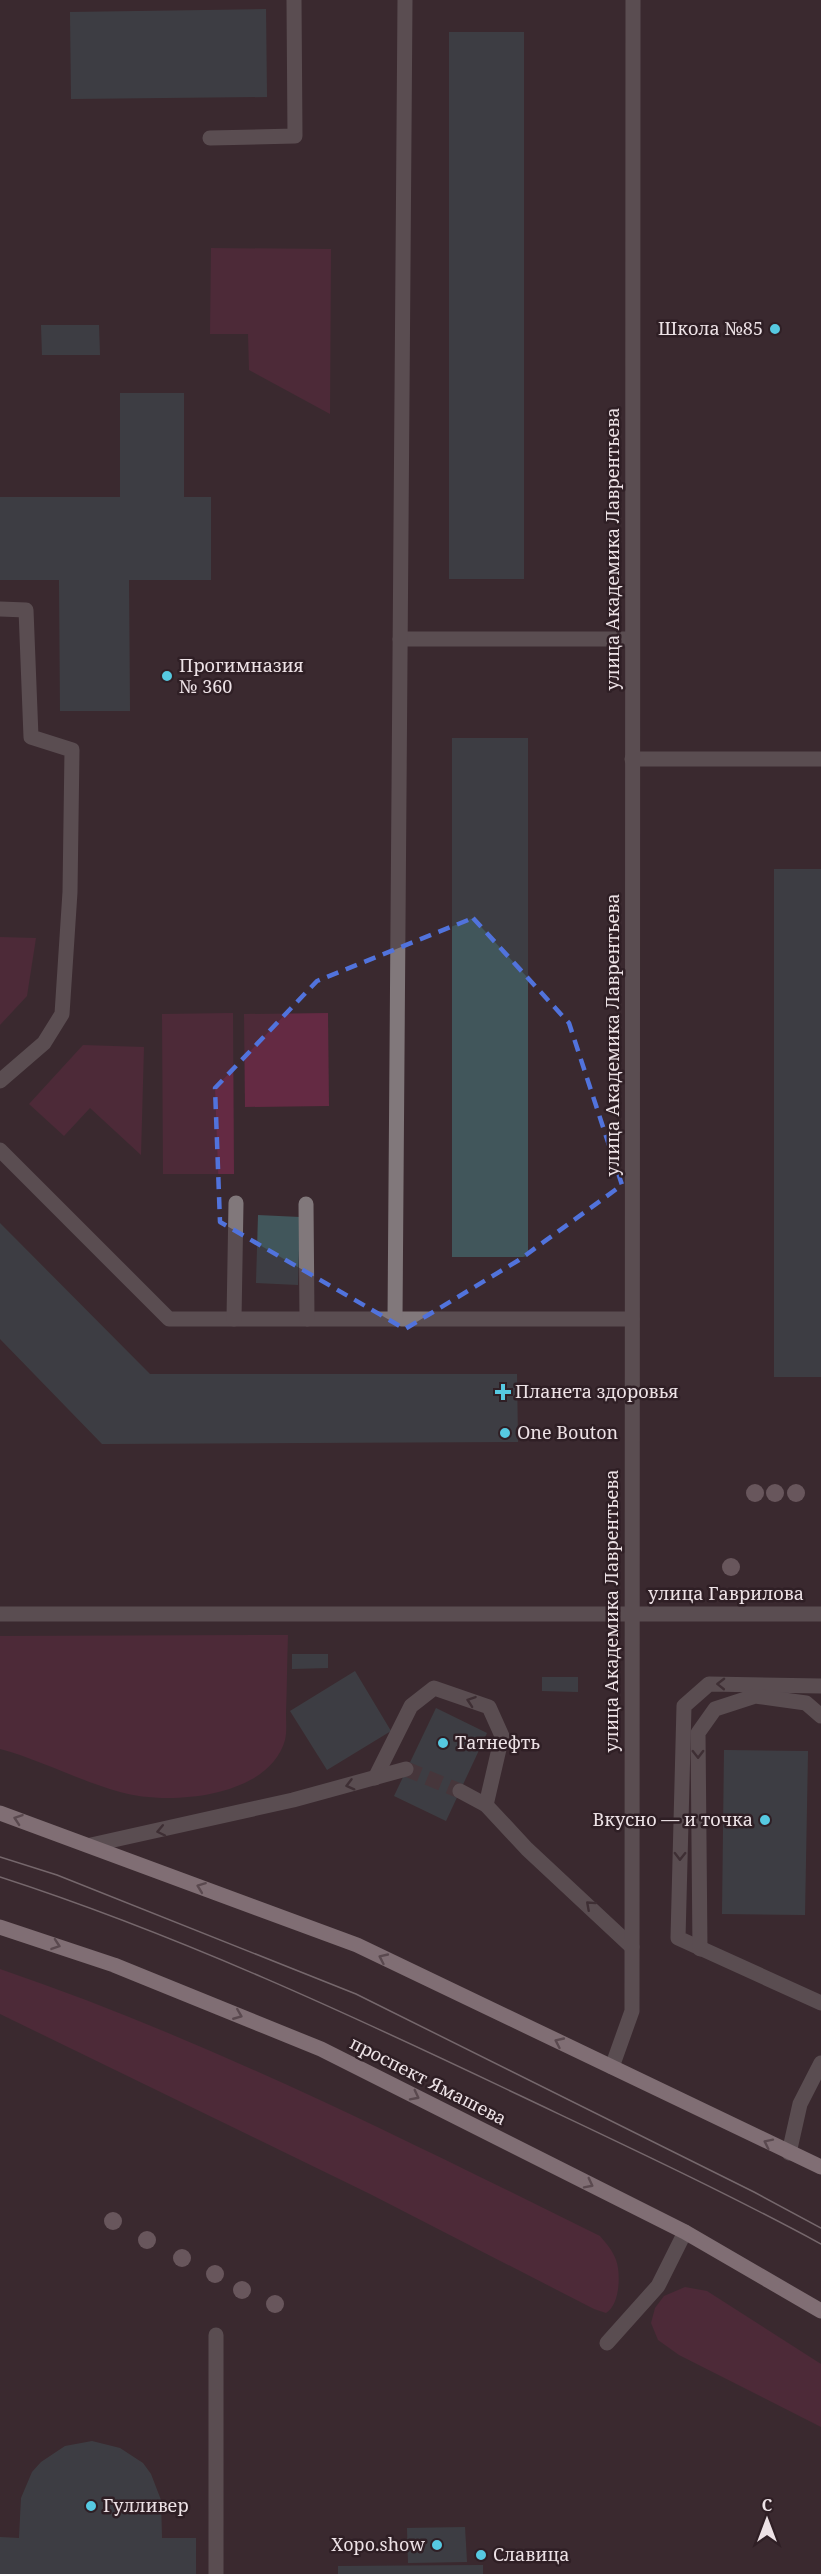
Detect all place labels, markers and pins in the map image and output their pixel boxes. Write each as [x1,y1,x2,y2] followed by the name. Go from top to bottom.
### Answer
[658,316,763,340] place label: Школа №85
[768,322,782,336] marker: Школа №85
[179,653,304,698] place label: Прогимназия № 360
[160,669,174,683] marker: Прогимназия № 360
[515,1379,678,1403] place label: Планета здоровья
[496,1385,510,1399] marker: Планета здоровья
[517,1420,619,1444] place label: One Bouton
[498,1426,512,1440] marker: One Bouton
[455,1730,540,1754] place label: Татнефть
[436,1736,450,1750] marker: Татнефть
[593,1807,753,1831] place label: Вкусно — и точка
[758,1813,772,1827] marker: Вкусно — и точка
[103,2493,189,2517] place label: Гулливер
[84,2499,98,2513] marker: Гулливер
[331,2532,425,2556] place label: Xopo.show
[430,2538,444,2552] marker: Xopo.show
[493,2542,570,2566] place label: Славица
[474,2548,488,2562] marker: Славица

